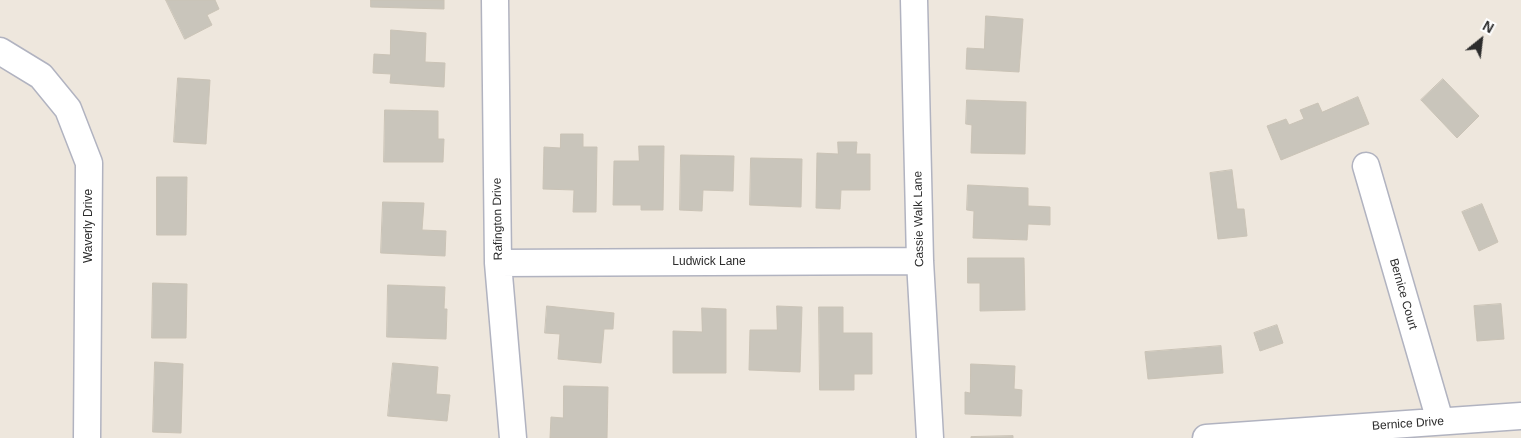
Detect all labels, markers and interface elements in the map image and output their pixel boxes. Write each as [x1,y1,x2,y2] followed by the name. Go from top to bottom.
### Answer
[1456,15,1506,65] north arrow
[1480,17,1497,36] text: N
[911,171,927,267] street label: Cassie Walk Lane
[490,178,506,260] street label: Rafington Drive
[82,189,96,263] street label: Waverly Drive
[672,255,746,269] street label: Ludwick Lane
[1386,257,1420,331] street label: Bernice Court
[1372,414,1444,434] street label: Bernice Drive

